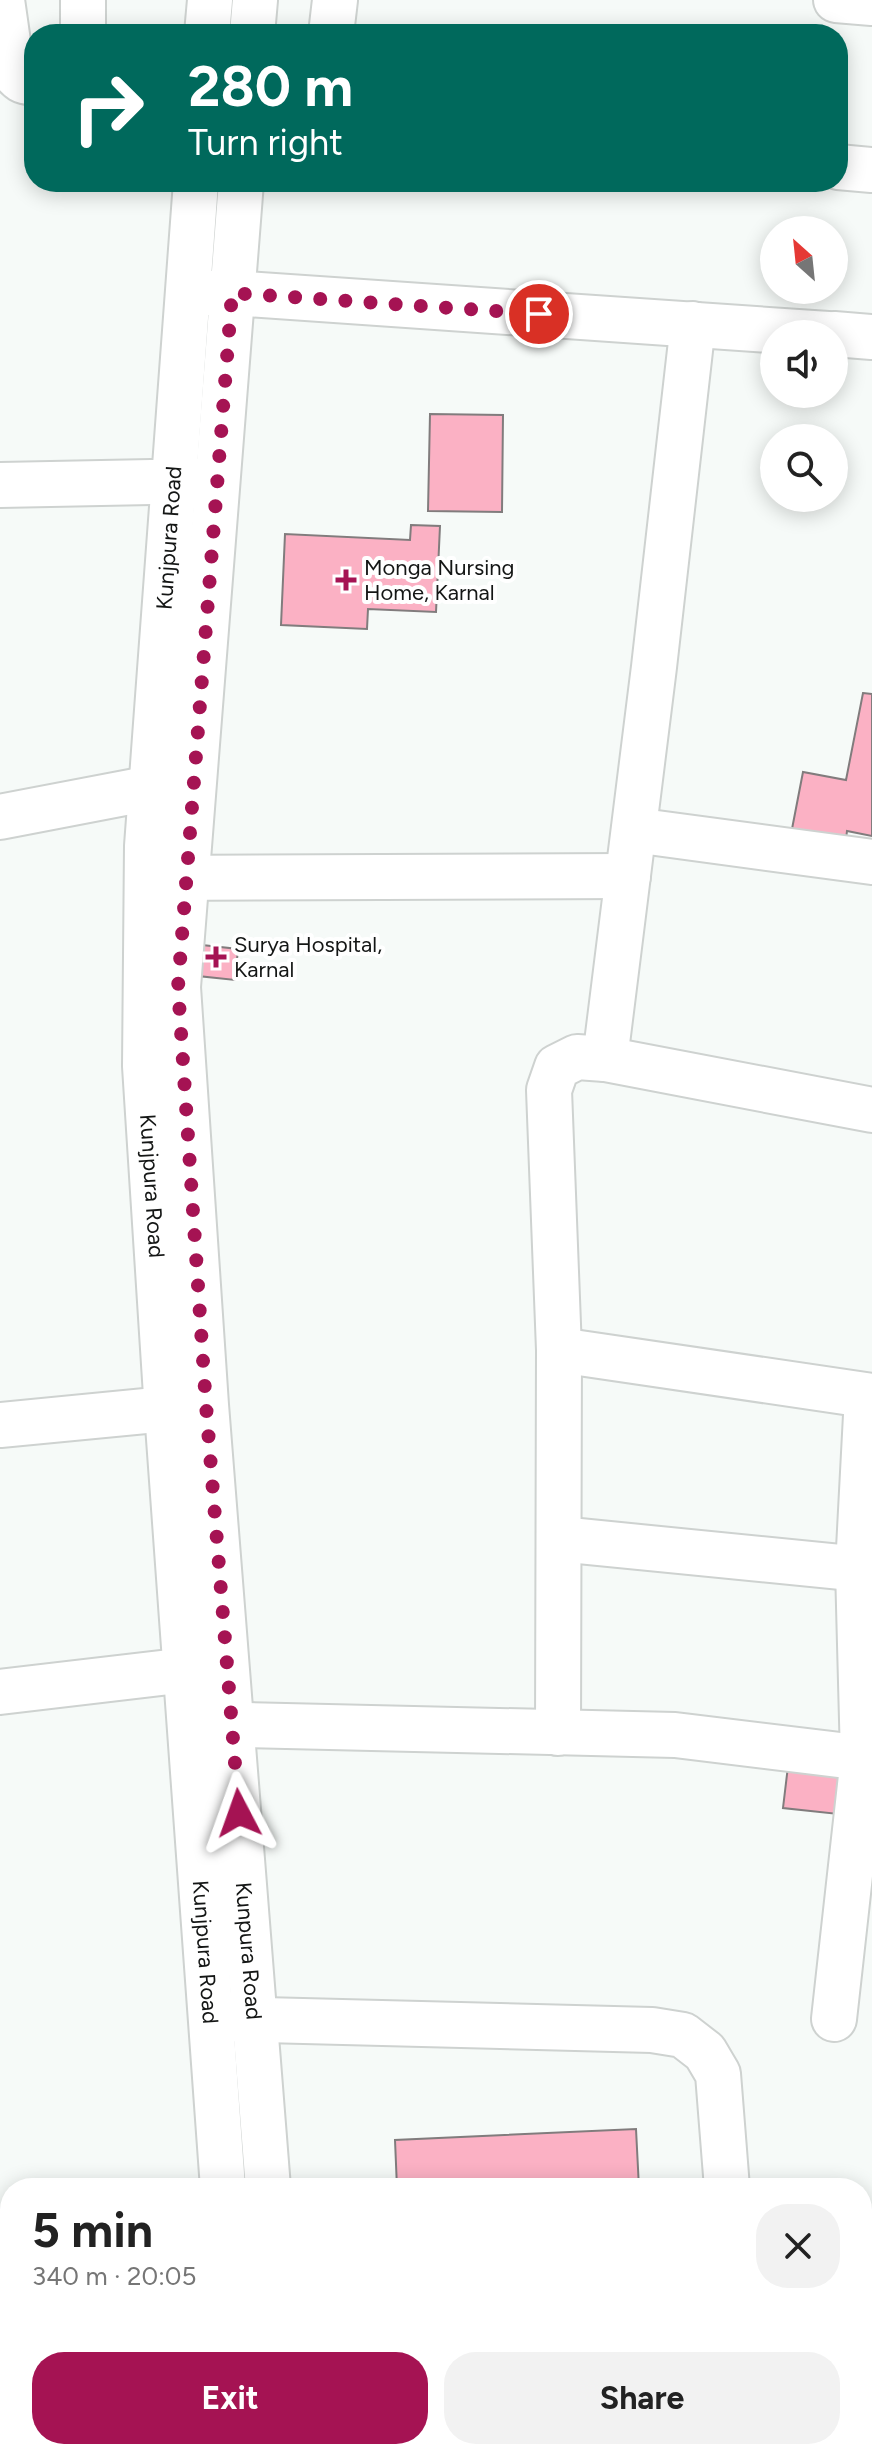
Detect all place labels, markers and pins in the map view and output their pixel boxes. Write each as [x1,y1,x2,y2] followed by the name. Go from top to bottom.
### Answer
[505,280,573,348] pin
[364,554,515,606] place label: Monga Nursing Home, Karnal
[335,569,357,591] marker: Monga Nursing Home, Karnal
[234,931,382,983] place label: Surya Hospital, Karnal
[205,946,227,968] marker: Surya Hospital, Karnal

